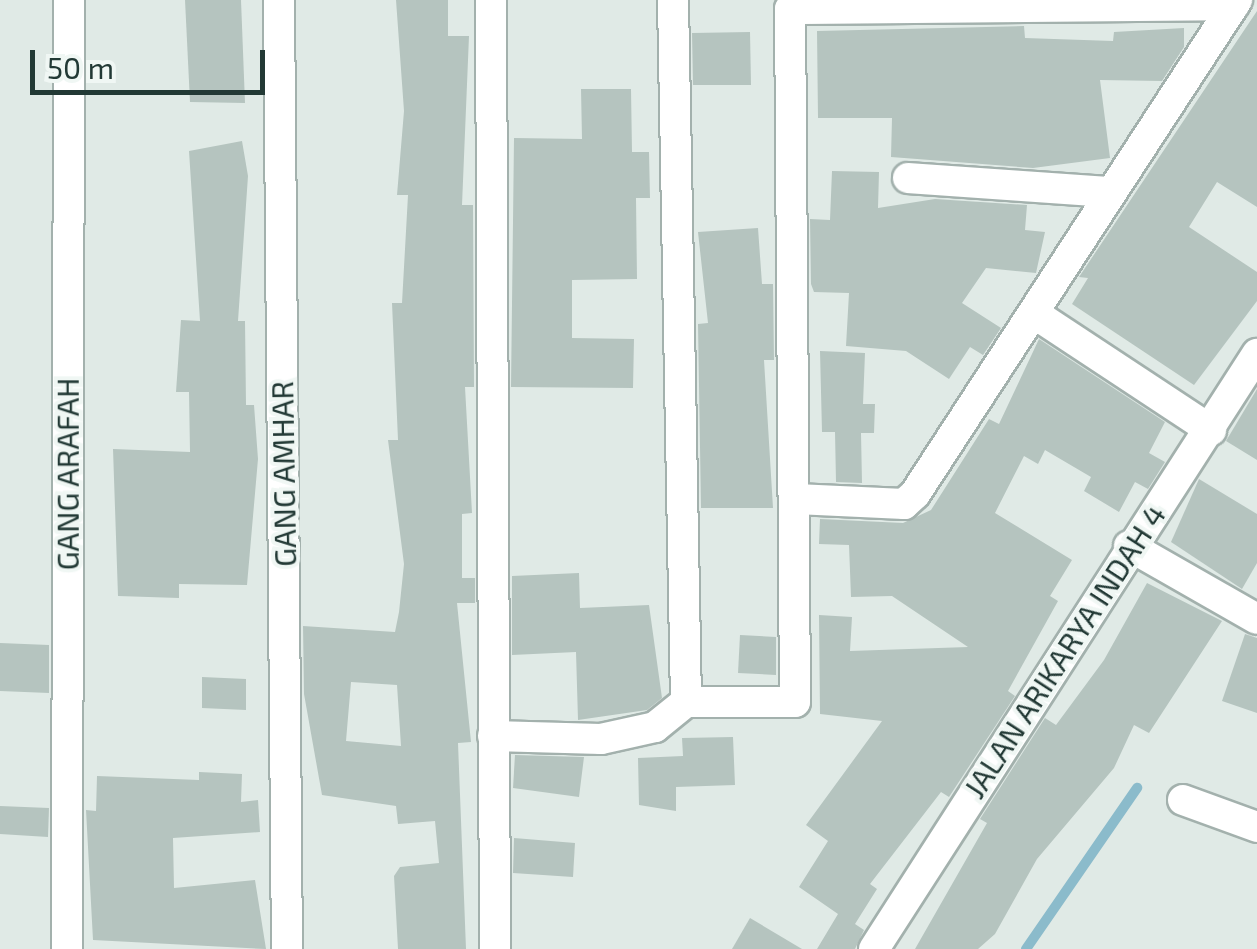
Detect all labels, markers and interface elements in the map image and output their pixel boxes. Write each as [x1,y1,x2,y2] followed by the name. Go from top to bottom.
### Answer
[35,30,270,92] scale bar
[47,49,114,85] text: 50 m
[49,377,85,571] street label: GANG ARAFAH
[263,381,303,567] street label: GANG AMHAR
[955,497,1173,805] street label: JALAN ARIKARYA INDAH 4

